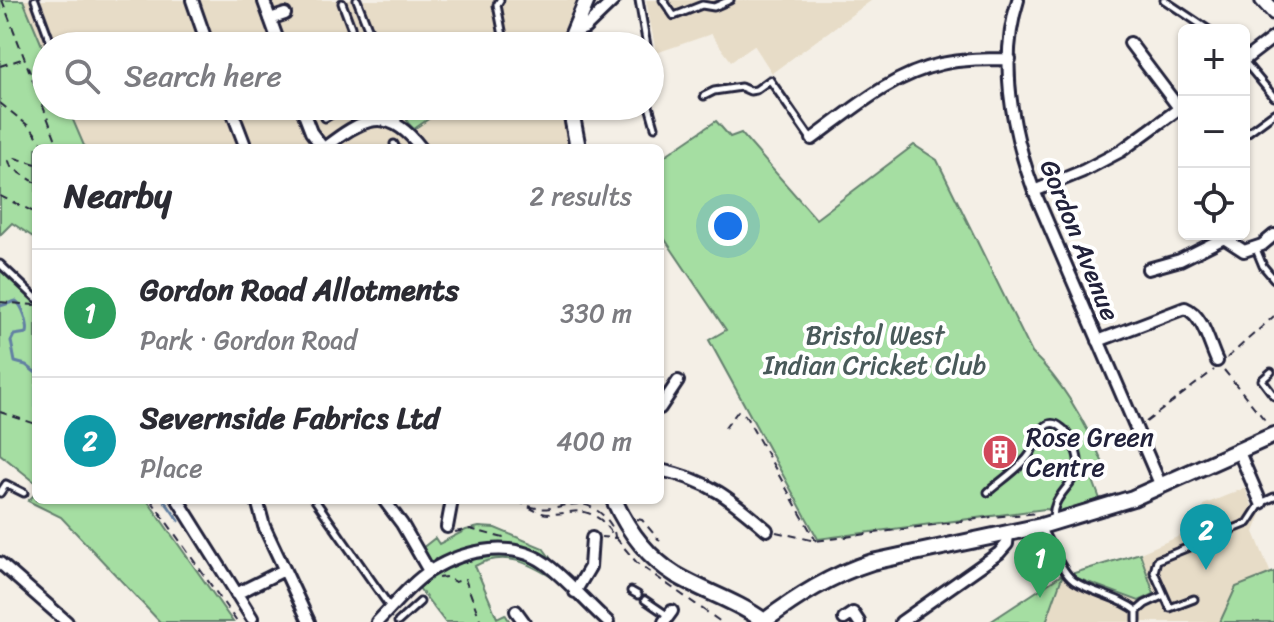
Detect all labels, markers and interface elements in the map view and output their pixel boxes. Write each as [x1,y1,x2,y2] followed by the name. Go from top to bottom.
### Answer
[1178,24,1250,240] map controls
[1178,24,1250,96] button: +
[32,32,664,120] search box
[124,49,282,103] text: Search here
[60,54,104,98] icon: search
[1178,96,1250,168] button: −
[1027,152,1133,328] street label: Gordon Avenue
[64,166,172,226] text: Nearby
[1178,168,1250,240] button: locate
[530,173,632,219] text: 2 results
[708,206,748,246] your location
[140,263,459,317] text: Gordon Road Allotments
[84,290,96,336] text: 1
[560,290,632,336] text: 330 m
[763,312,987,388] park label: Bristol West Indian Cricket Club
[140,317,357,363] text: Park · Gordon Road
[140,391,439,445] text: Severnside Fabrics Ltd
[1026,414,1154,490] place label: Rose Green Centre
[82,418,98,464] text: 2
[556,418,632,464] text: 400 m
[981,433,1019,471] building icon: Rose Green Centre
[140,445,203,491] text: Place
[1180,504,1232,570] pin: 2
[1014,532,1066,598] pin: 1

